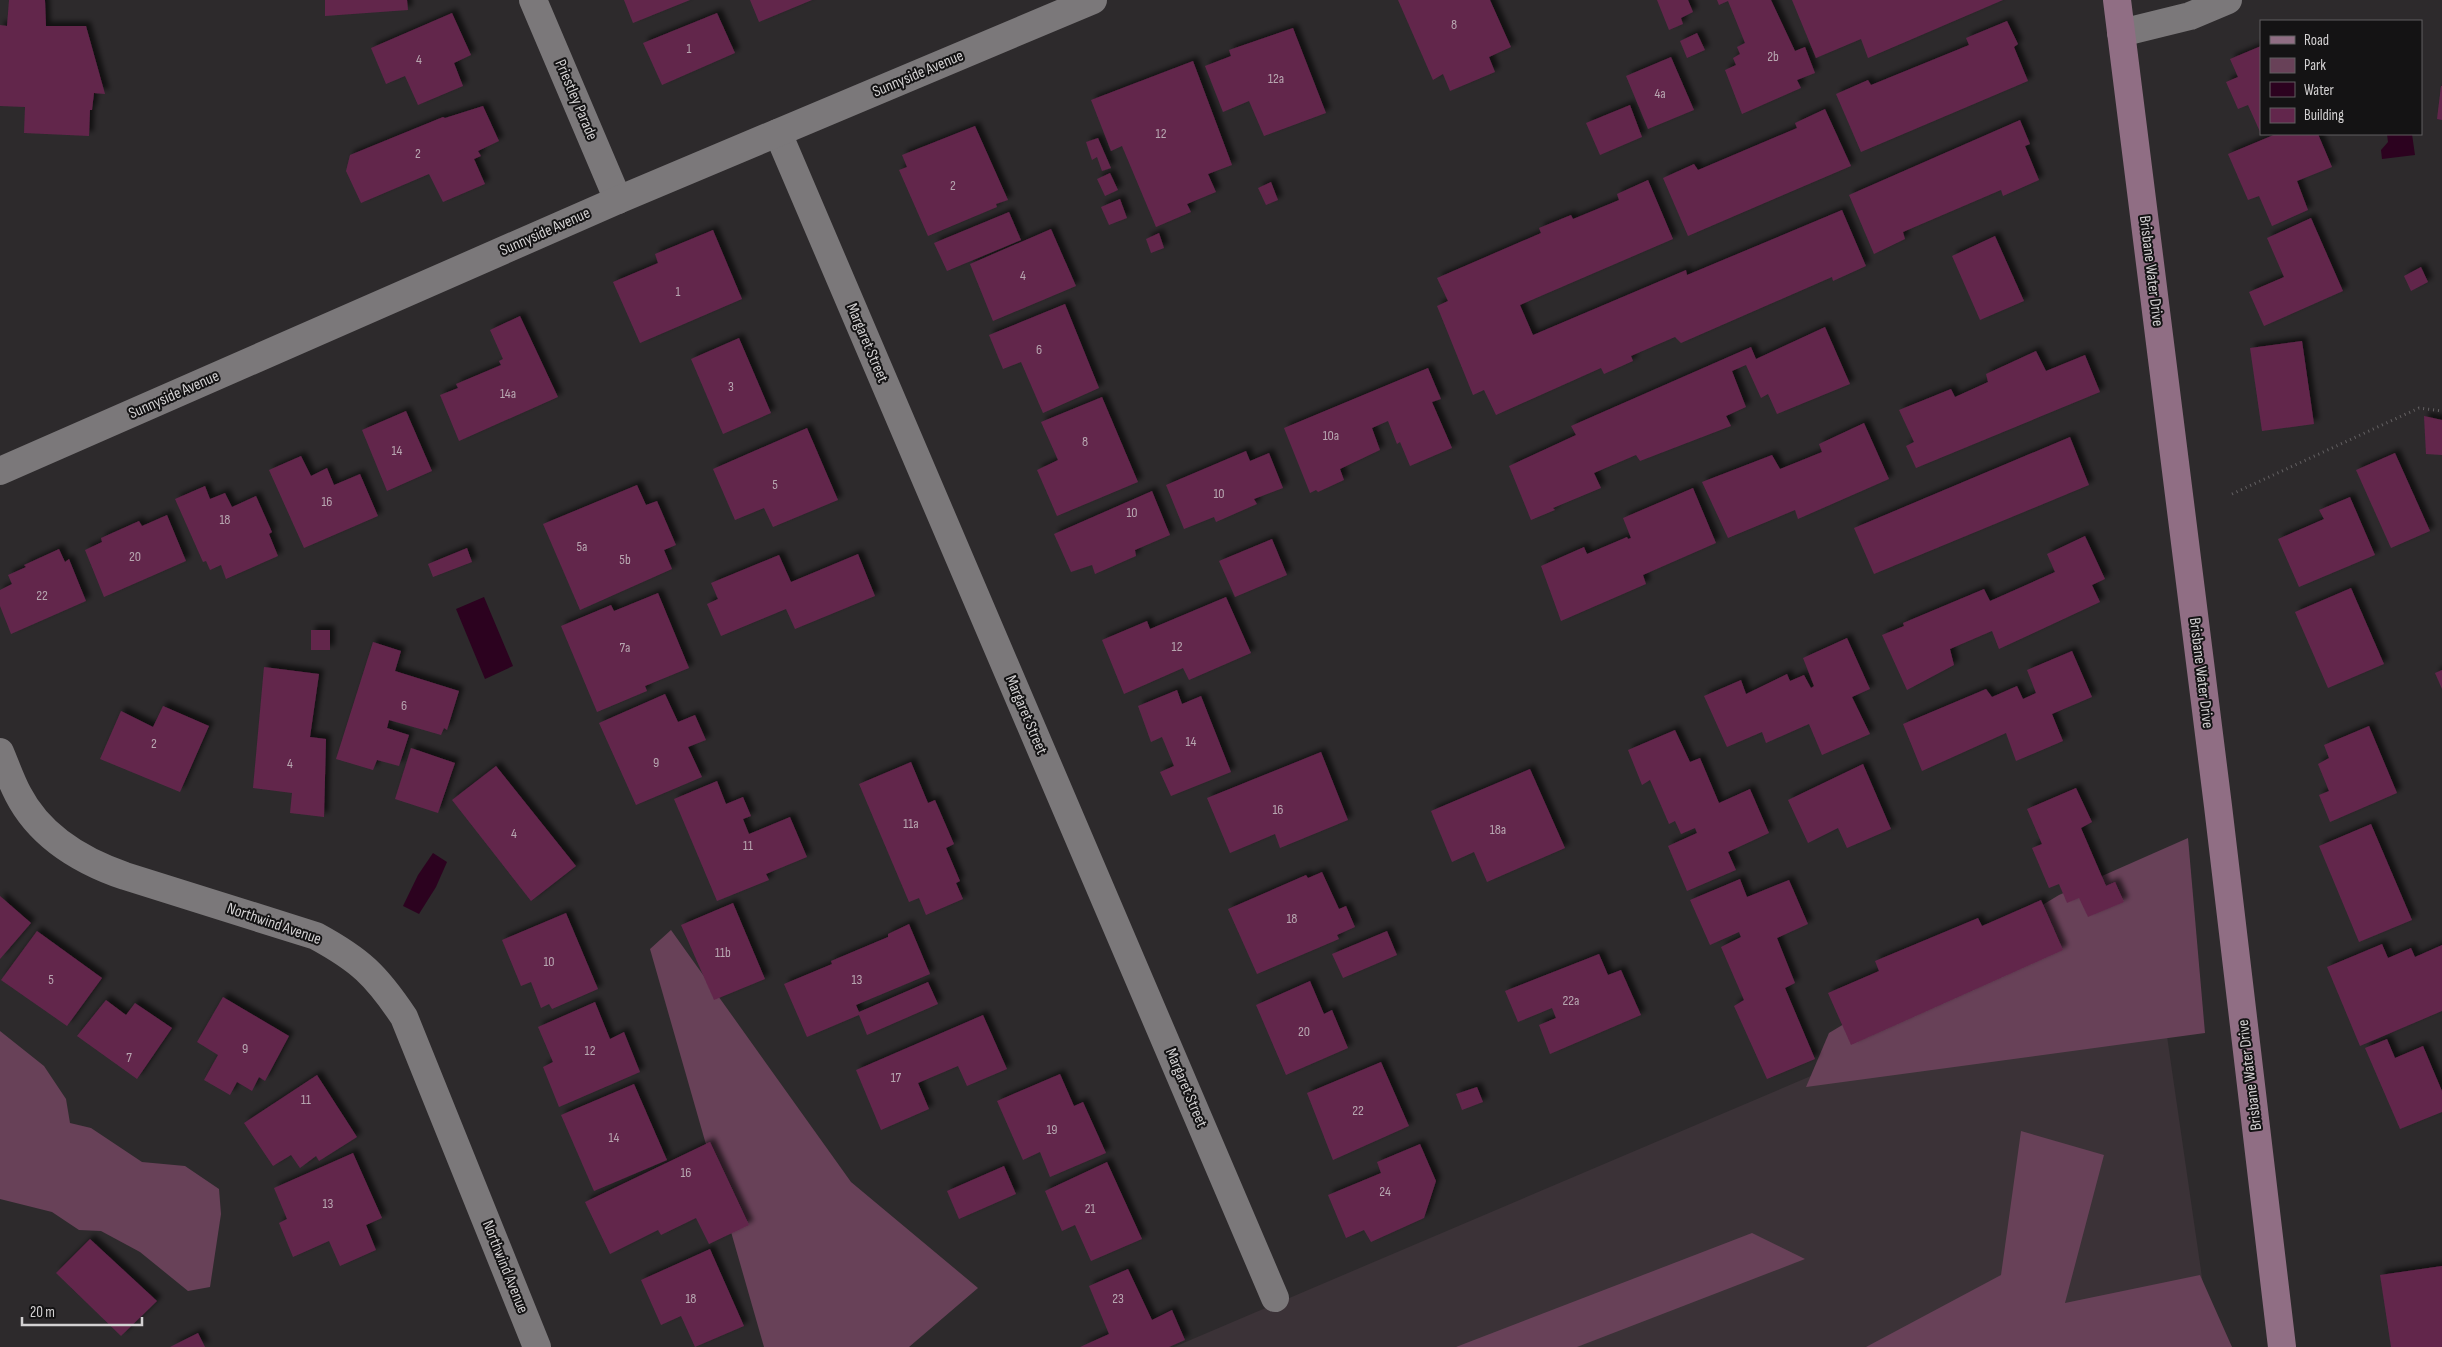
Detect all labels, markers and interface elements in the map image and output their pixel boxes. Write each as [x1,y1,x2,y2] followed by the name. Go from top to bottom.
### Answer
[1451,16,1457,33] house number: 8
[2260,20,2422,135] legend
[2304,31,2329,50] text: Road
[687,40,692,57] house number: 1
[870,46,966,102] street label: Sunnyside Avenue
[1767,48,1779,65] house number: 2b
[416,51,422,68] house number: 4
[2304,56,2326,75] text: Park
[551,57,601,143] street label: Priestley Parade
[1268,70,1284,87] house number: 12a
[2304,81,2335,100] text: Water
[1654,85,1666,102] house number: 4a
[2304,106,2344,125] text: Building
[1156,125,1167,142] house number: 12
[415,145,421,162] house number: 2
[950,177,956,194] house number: 2
[497,204,593,260] street label: Sunnyside Avenue
[2135,215,2167,327] street label: Brisbane Water Drive
[1020,267,1026,284] house number: 4
[676,283,681,300] house number: 1
[842,301,892,386] street label: Margaret Street
[1036,341,1042,358] house number: 6
[126,367,222,423] street label: Sunnyside Avenue
[728,378,734,395] house number: 3
[500,385,516,402] house number: 14a
[1323,427,1339,444] house number: 10a
[1082,433,1088,450] house number: 8
[392,442,403,459] house number: 14
[772,476,778,493] house number: 5
[1213,485,1225,502] house number: 10
[321,493,333,510] house number: 16
[1126,504,1138,521] house number: 10
[219,511,231,528] house number: 18
[576,538,588,555] house number: 5a
[129,548,141,565] house number: 20
[619,551,631,568] house number: 5b
[36,587,48,604] house number: 22
[2185,617,2217,729] street label: Brisbane Water Drive
[1172,638,1183,655] house number: 12
[620,639,630,656] house number: 7a
[1001,673,1051,758] street label: Margaret Street
[401,697,407,714] house number: 6
[1186,733,1197,750] house number: 14
[151,735,157,752] house number: 2
[653,754,659,771] house number: 9
[287,755,293,772] house number: 4
[1272,801,1284,818] house number: 16
[903,815,919,832] house number: 11a
[1490,821,1506,838] house number: 18a
[511,825,517,842] house number: 4
[743,837,753,854] house number: 11
[224,899,324,949] street label: Northwind Avenue
[1286,910,1298,927] house number: 18
[715,944,731,961] house number: 11b
[543,953,555,970] house number: 10
[48,971,54,988] house number: 5
[852,971,863,988] house number: 13
[1563,992,1579,1009] house number: 22a
[2234,1019,2266,1131] street label: Brisbane Water Drive
[1298,1023,1310,1040] house number: 20
[242,1040,248,1057] house number: 9
[585,1042,596,1059] house number: 12
[1161,1046,1211,1131] street label: Margaret Street
[126,1049,132,1066] house number: 7
[891,1069,902,1086] house number: 17
[301,1091,311,1108] house number: 11
[1352,1102,1364,1119] house number: 22
[1046,1121,1058,1138] house number: 19
[609,1129,620,1146] house number: 14
[680,1164,692,1181] house number: 16
[1379,1183,1391,1200] house number: 24
[323,1195,334,1212] house number: 13
[1085,1200,1095,1217] house number: 21
[478,1218,532,1316] street label: Northwind Avenue
[685,1290,697,1307] house number: 18
[1112,1290,1124,1307] house number: 23
[22,1294,142,1326] scale bar
[30,1303,55,1322] text: 20 m

